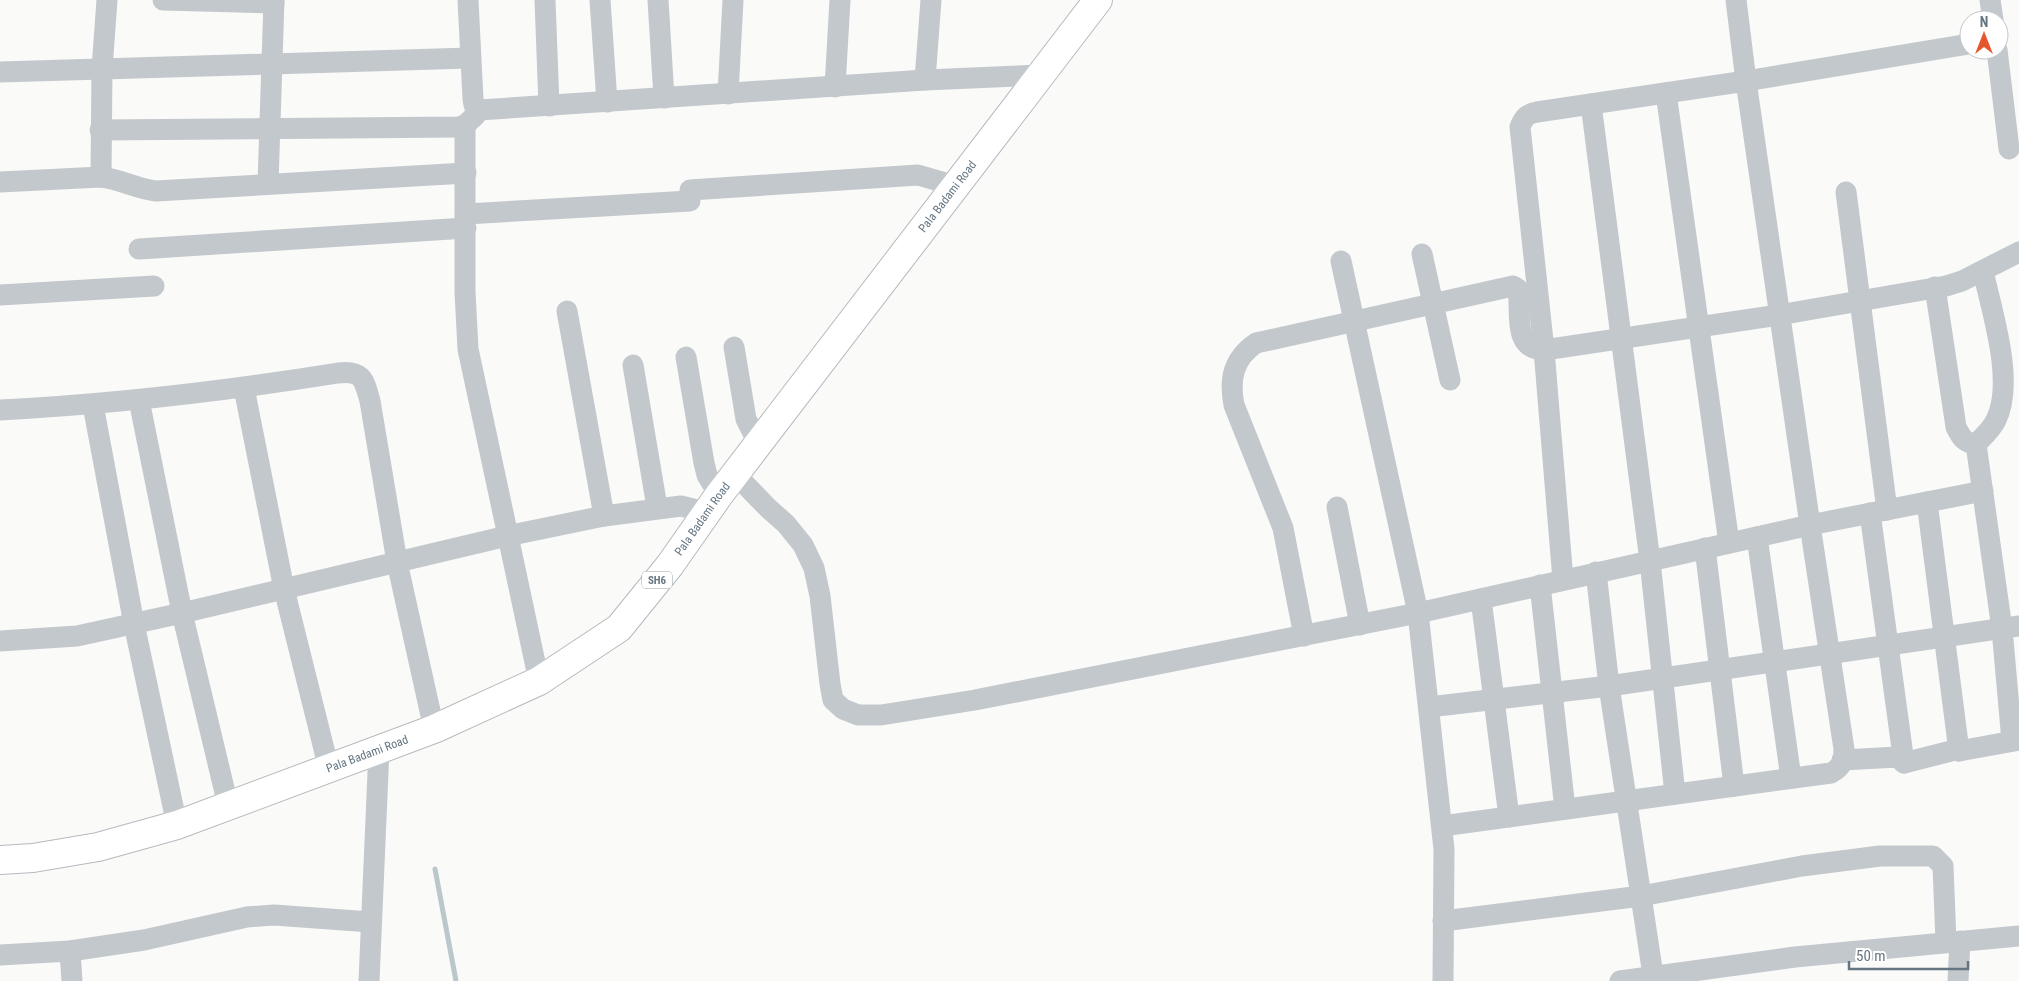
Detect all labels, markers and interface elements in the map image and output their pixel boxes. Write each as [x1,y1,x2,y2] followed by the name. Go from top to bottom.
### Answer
[1959,10,2009,60] north arrow
[1980,14,1988,30] text: N
[916,158,979,235] street label: Pala Badami Road
[672,480,733,558] street label: Pala Badami Road
[642,572,672,588] road number: SH6
[324,732,410,776] street label: Pala Badami Road
[1849,938,1968,970] scale bar
[1856,947,1886,965] text: 50 m

